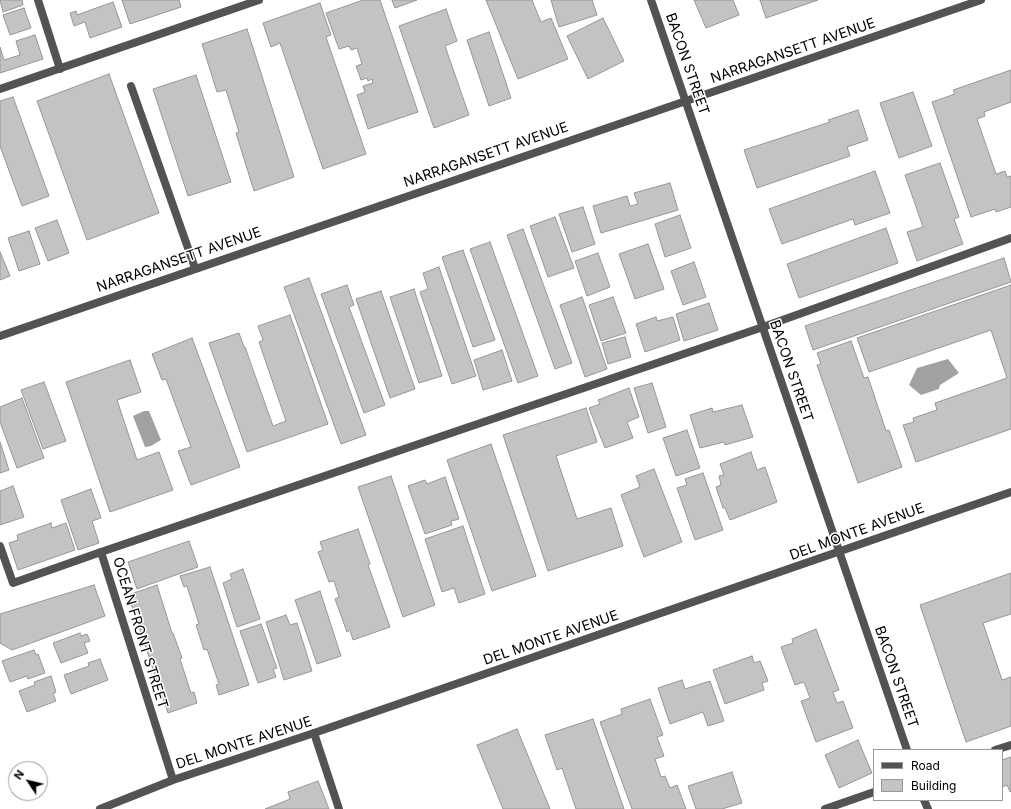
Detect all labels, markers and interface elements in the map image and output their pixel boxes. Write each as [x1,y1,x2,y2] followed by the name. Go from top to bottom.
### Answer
[662,11,712,117] street label: BACON STREET
[708,15,878,87] street label: NARRAGANSETT AVENUE
[401,119,571,191] street label: NARRAGANSETT AVENUE
[94,224,264,296] street label: NARRAGANSETT AVENUE
[766,318,816,424] street label: BACON STREET
[787,500,927,564] street label: DEL MONTE AVENUE
[109,555,171,711] street label: OCEAN FRONT STREET
[481,607,621,669] street label: DEL MONTE AVENUE
[871,624,921,730] street label: BACON STREET
[174,713,314,773] street label: DEL MONTE AVENUE
[873,749,1003,801] legend
[911,758,940,773] text: Road
[8,761,48,801] north arrow
[11,767,27,782] text: N
[911,778,956,793] text: Building

